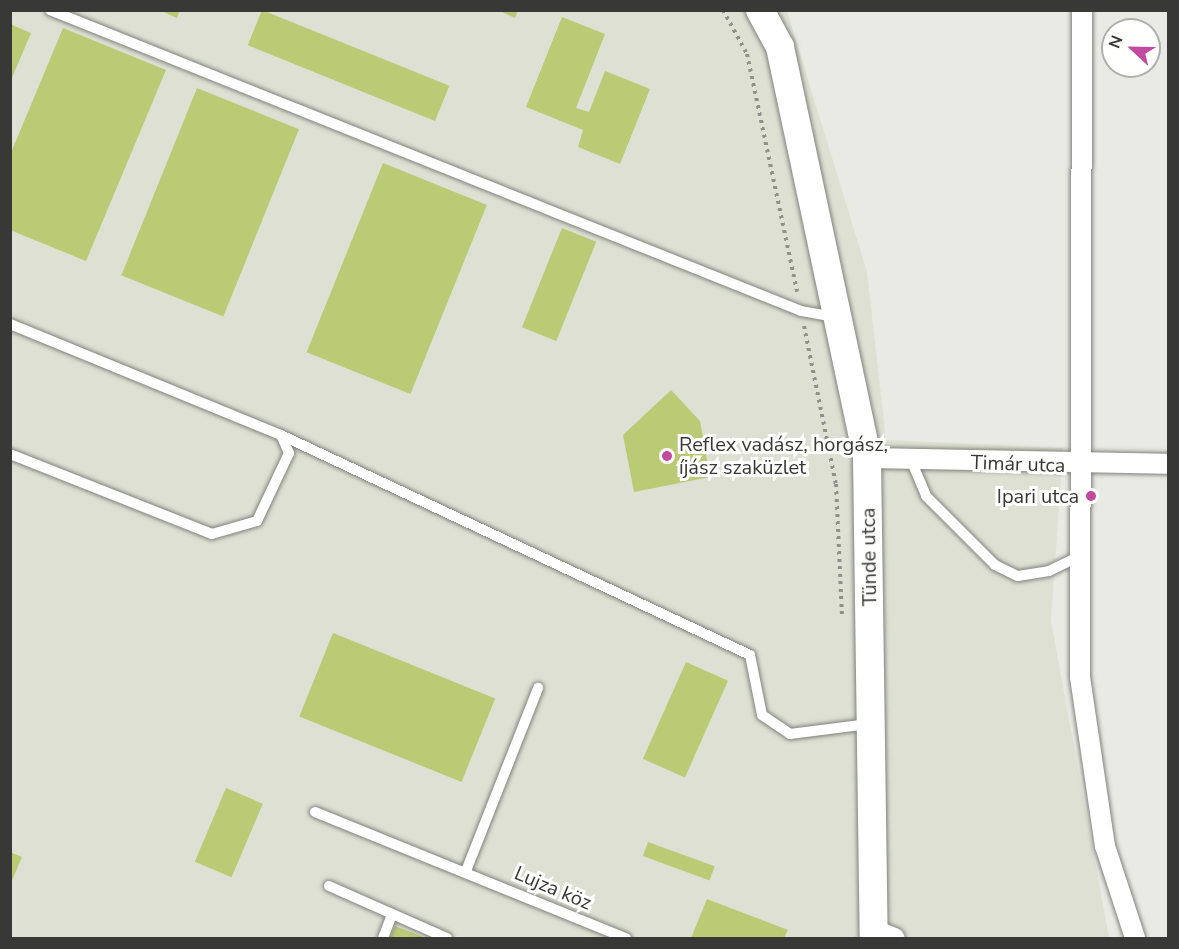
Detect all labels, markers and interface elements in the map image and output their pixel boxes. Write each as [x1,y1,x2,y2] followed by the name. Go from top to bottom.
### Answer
[1101,18,1161,78] north arrow
[1104,32,1129,52] text: N
[679,432,888,479] place label: Reflex vadász, horgász, íjász szaküzlet
[660,449,674,463] marker: Reflex vadász, horgász, íjász szaküzlet
[970,450,1066,478] street label: Timár utca
[997,484,1079,508] place label: Ipari utca
[1084,489,1098,503] marker: Ipari utca
[856,508,882,606] street label: Tünde utca
[511,861,595,915] street label: Lujza köz

